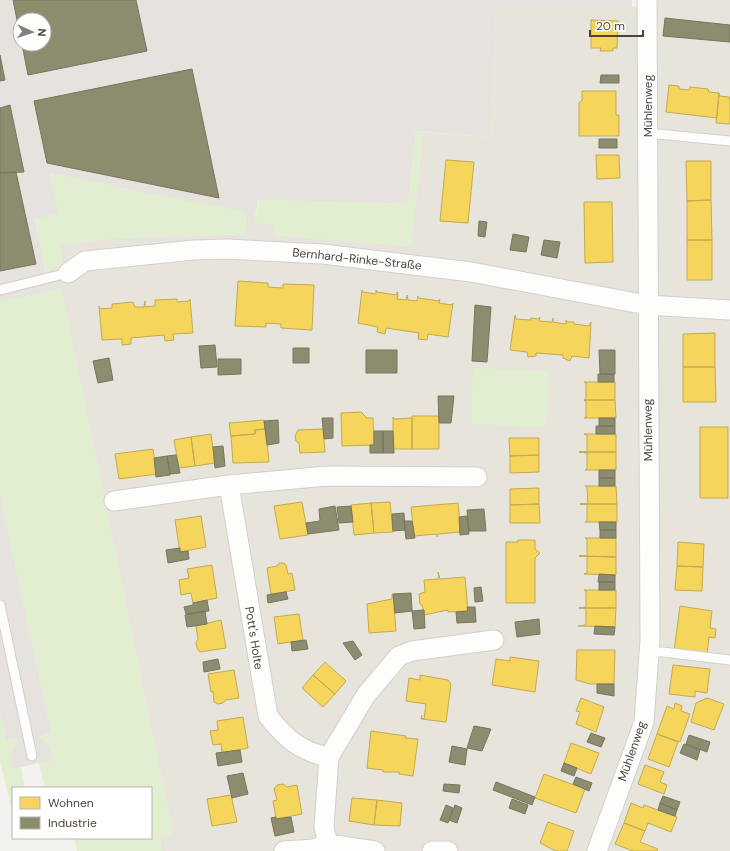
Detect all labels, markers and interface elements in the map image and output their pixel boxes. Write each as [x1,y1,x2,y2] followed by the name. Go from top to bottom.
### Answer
[12,12,52,52] north arrow
[590,12,643,38] scale bar
[596,18,625,34] text: 20 m
[35,28,49,37] text: N
[640,74,656,137] street label: Mühlenweg
[291,244,423,274] street label: Bernhard-Rinke-Straße
[639,398,657,461] street label: Mühlenweg
[241,605,267,671] street label: Pott's Holte
[614,718,650,783] street label: Mühlenweg
[12,787,152,839] legend
[48,795,94,811] text: Wohnen
[48,815,97,831] text: Industrie

